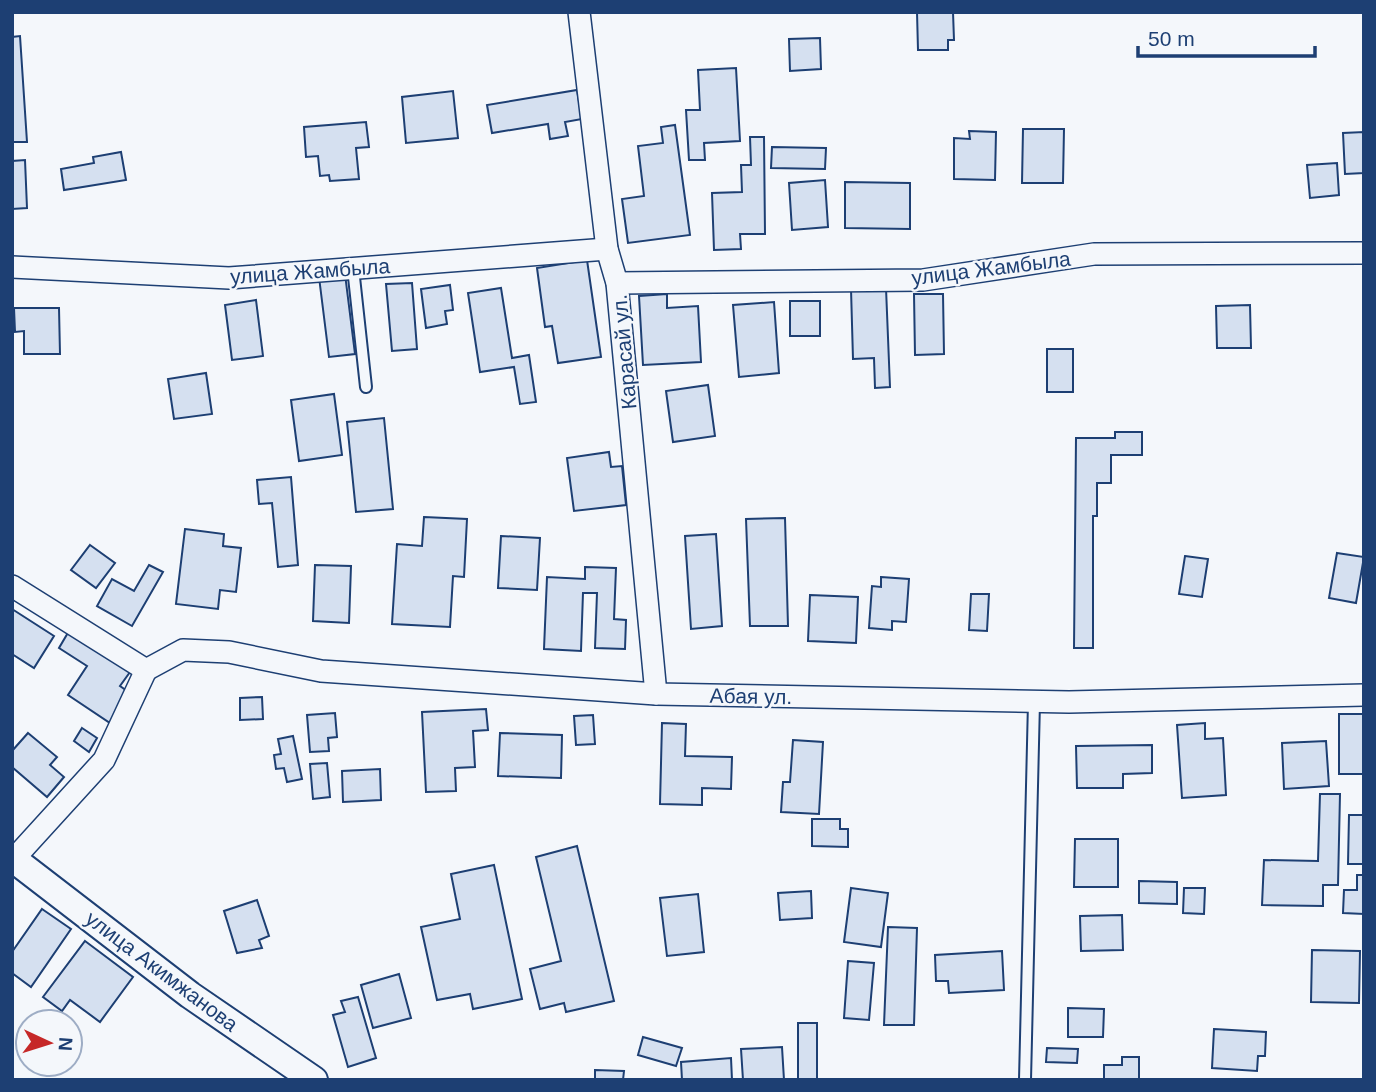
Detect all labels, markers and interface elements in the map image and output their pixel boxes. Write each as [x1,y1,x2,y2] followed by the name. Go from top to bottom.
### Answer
[1138,14,1315,58] scale bar
[1148,27,1195,50] text: 50 m
[910,247,1072,289] street label: улица Жамбыла
[229,254,391,288] street label: улица Жамбыла
[608,294,640,410] street label: Карасай ул.
[710,684,792,708] street label: Абая ул.
[81,906,243,1036] street label: улица Акимжанова
[14,1008,84,1078] north arrow
[55,1037,76,1052] text: N

